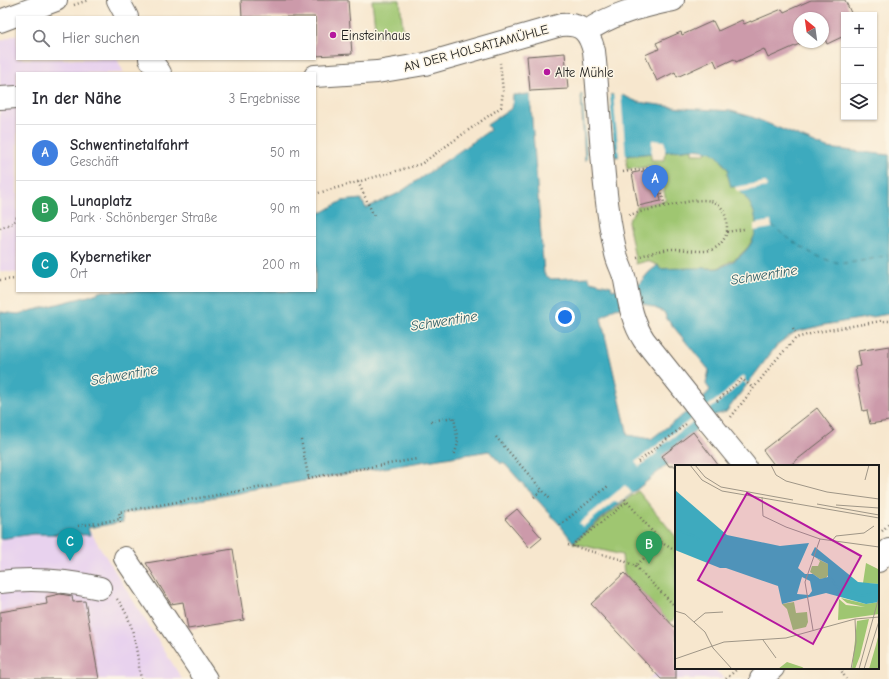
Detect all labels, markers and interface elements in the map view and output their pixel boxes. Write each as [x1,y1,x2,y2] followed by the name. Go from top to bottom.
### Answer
[793,12,829,48] north arrow
[841,12,877,120] map controls
[841,12,877,48] button: +
[16,16,316,60] search box
[402,20,550,75] street label: AN DER HOLSATIAMÜHLE
[30,27,52,49] icon: search
[341,28,410,43] place label: Einsteinhaus
[62,29,140,47] text: Hier suchen
[328,30,338,40] marker: Einsteinhaus
[841,48,877,84] button: −
[555,65,614,80] place label: Alte Mühle
[542,67,552,77] marker: Alte Mühle
[841,84,877,120] button: layers
[32,89,121,108] text: In der Nähe
[229,91,300,106] text: 3 Ergebnisse
[70,136,189,154] text: Schwentinetalfahrt
[41,145,49,160] text: A
[270,145,300,160] text: 50 m
[70,154,118,169] text: Geschäft
[642,165,668,198] pin: A
[70,192,132,210] text: Lunaplatz
[41,201,49,216] text: B
[270,201,300,216] text: 90 m
[70,210,217,225] text: Park · Schönberger Straße
[70,248,151,266] text: Kybernetiker
[41,257,49,272] text: C
[262,257,300,272] text: 200 m
[729,261,799,289] water label: Schwentine
[70,266,87,281] text: Ort
[409,307,479,335] water label: Schwentine
[555,307,575,327] your location
[89,361,159,389] water label: Schwentine
[675,465,879,669] inset map
[57,528,83,561] pin: C
[636,531,662,564] pin: B

